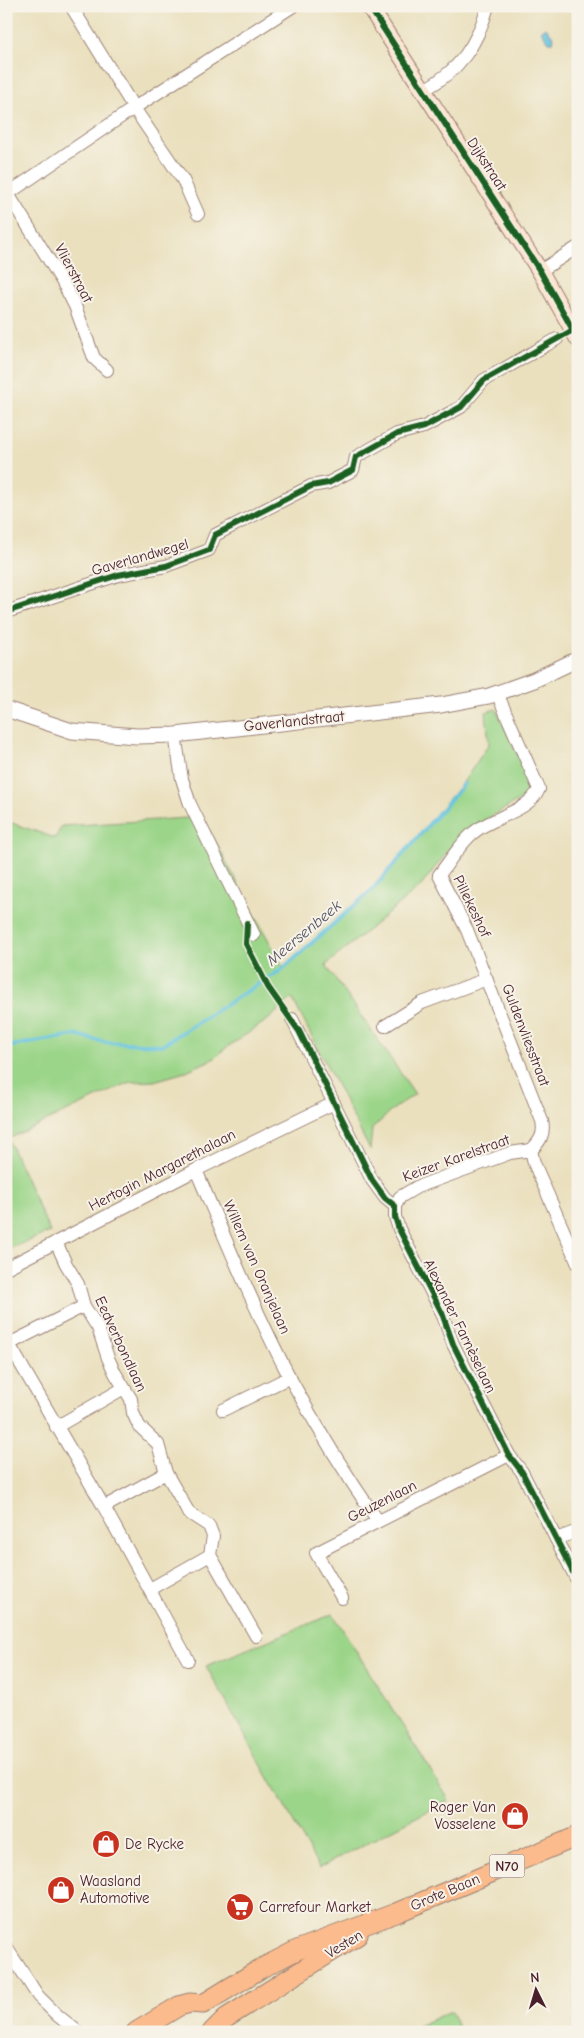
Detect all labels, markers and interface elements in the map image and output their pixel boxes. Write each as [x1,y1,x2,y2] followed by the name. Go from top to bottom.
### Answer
[463,134,511,194] street label: Dijkstraat
[51,240,97,306] street label: Vlierstraat
[89,535,191,579] street label: Gaverlandwegel
[243,707,346,735] street label: Gaverlandstraat
[449,872,495,941] street label: Pillekeshof
[262,896,345,970] water label: Meersenbeek
[498,981,554,1089] street label: Guldenvliesstraat
[85,1125,239,1215] street label: Hertogin Margarethalaan
[400,1130,513,1186] street label: Keizer Karelstraat
[219,1197,295,1337] street label: Willem van Oranjelaan
[420,1256,500,1396] street label: Alexander Farnèselaan
[91,1293,151,1395] street label: Eedverbondlaan
[345,1476,419,1526] street label: Geuzenlaan
[430,1798,496,1833] place label: Roger Van Vosselene
[500,1801,530,1831] shop icon: Roger Van Vosselene
[91,1829,121,1859] shop icon: De Rycke
[125,1835,185,1853] place label: De Rycke
[490,1854,524,1878] road number: N70
[408,1869,482,1915] street label: Grote Baan
[80,1872,150,1907] place label: Waasland Automotive
[46,1875,76,1905] shop icon: Waasland Automotive
[225,1892,255,1922] supermarket icon: Carrefour Market
[259,1898,371,1916] place label: Carrefour Market
[322,1926,366,1962] street label: Vesten
[512,1966,562,2016] north arrow
[530,1969,540,1986] text: N

